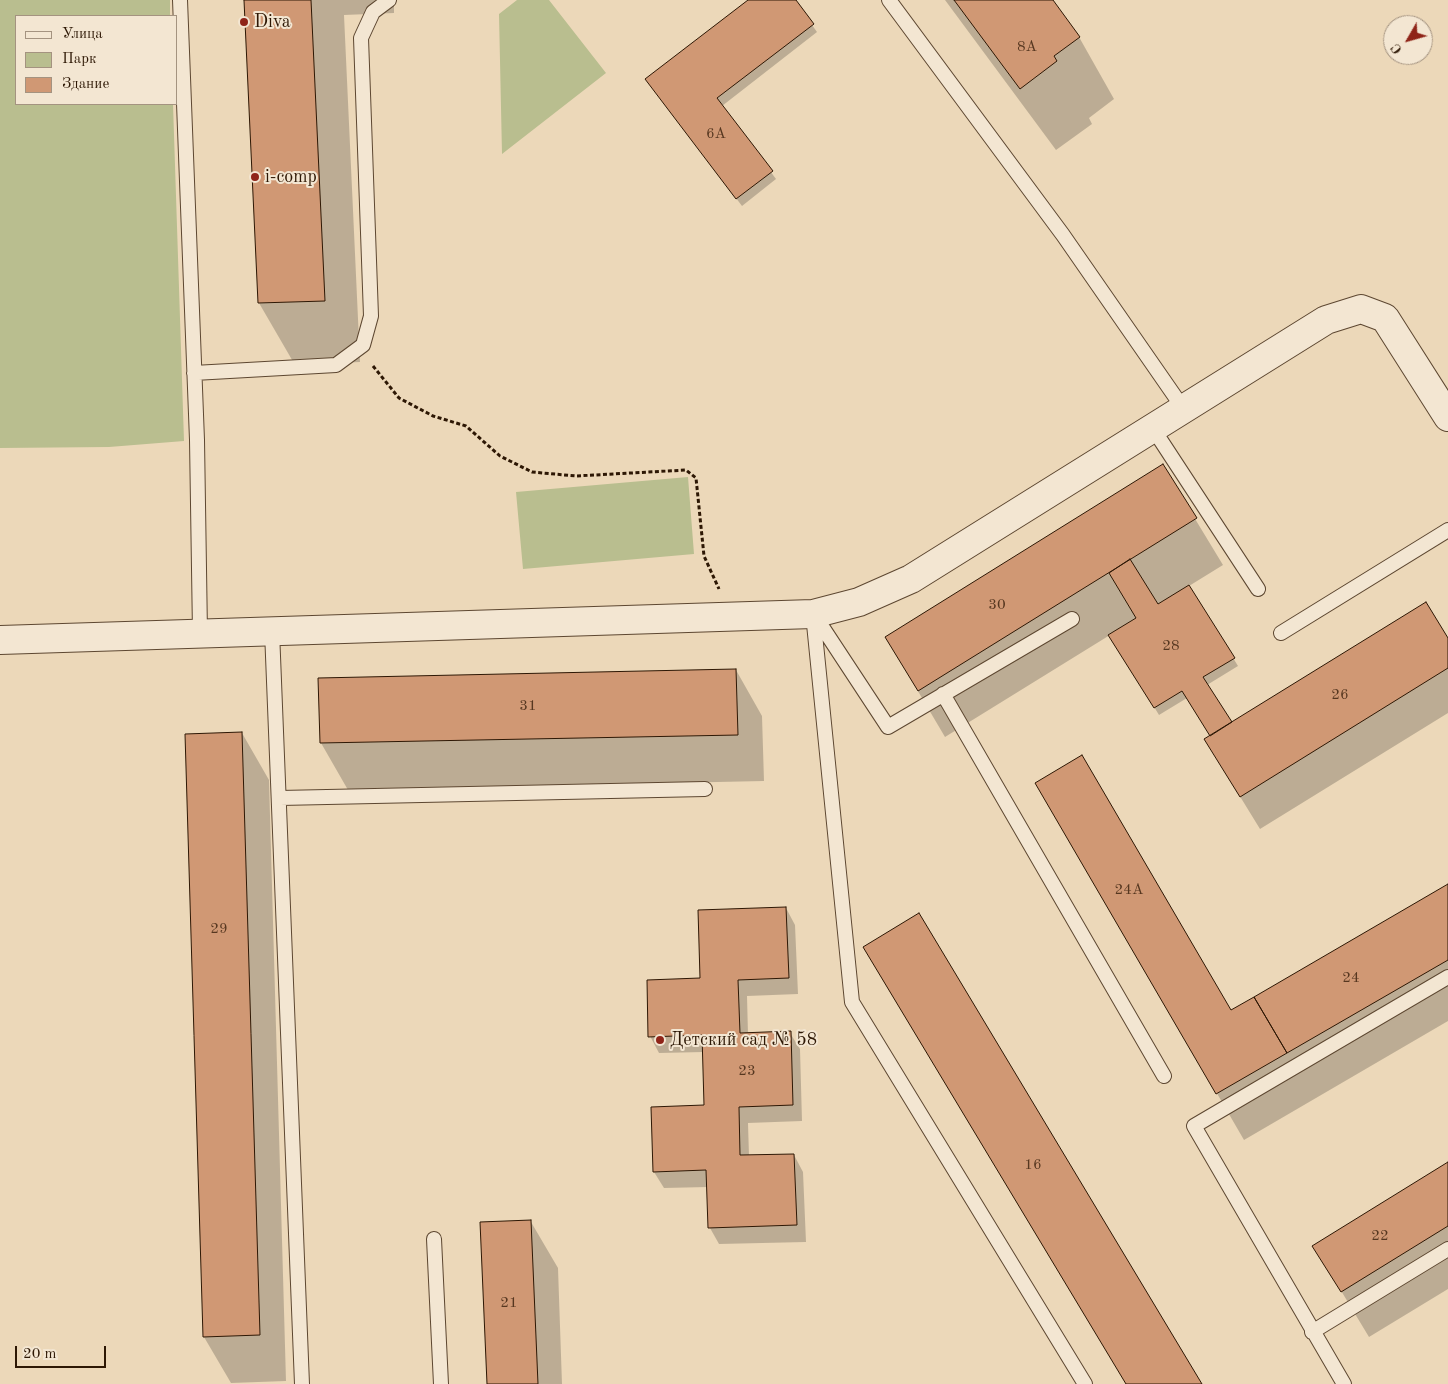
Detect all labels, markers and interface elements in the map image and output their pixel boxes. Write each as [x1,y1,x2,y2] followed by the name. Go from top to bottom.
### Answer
[254,11,291,33] place label: Diva
[15,15,178,105] legend
[1383,15,1433,65] north arrow
[238,16,250,28] marker: Diva
[62,27,103,42] text: Улица
[1017,38,1037,56] house number: 8А
[1389,41,1405,57] text: С
[62,52,97,67] text: Парк
[62,77,109,92] text: Здание
[706,125,726,143] house number: 6А
[265,166,317,188] place label: i-comp
[249,171,261,183] marker: i-comp
[988,596,1006,614] house number: 30
[1162,637,1180,655] house number: 28
[1331,686,1349,704] house number: 26
[519,697,537,715] house number: 31
[1115,881,1143,899] house number: 24А
[210,920,228,938] house number: 29
[1342,969,1360,987] house number: 24
[670,1029,817,1051] place label: Детский сад № 58
[654,1034,666,1046] marker: Детский сад № 58
[738,1062,756,1080] house number: 23
[1024,1156,1042,1174] house number: 16
[1371,1227,1389,1245] house number: 22
[500,1294,518,1312] house number: 21
[18,1336,109,1368] scale bar
[23,1347,57,1362] text: 20 m

